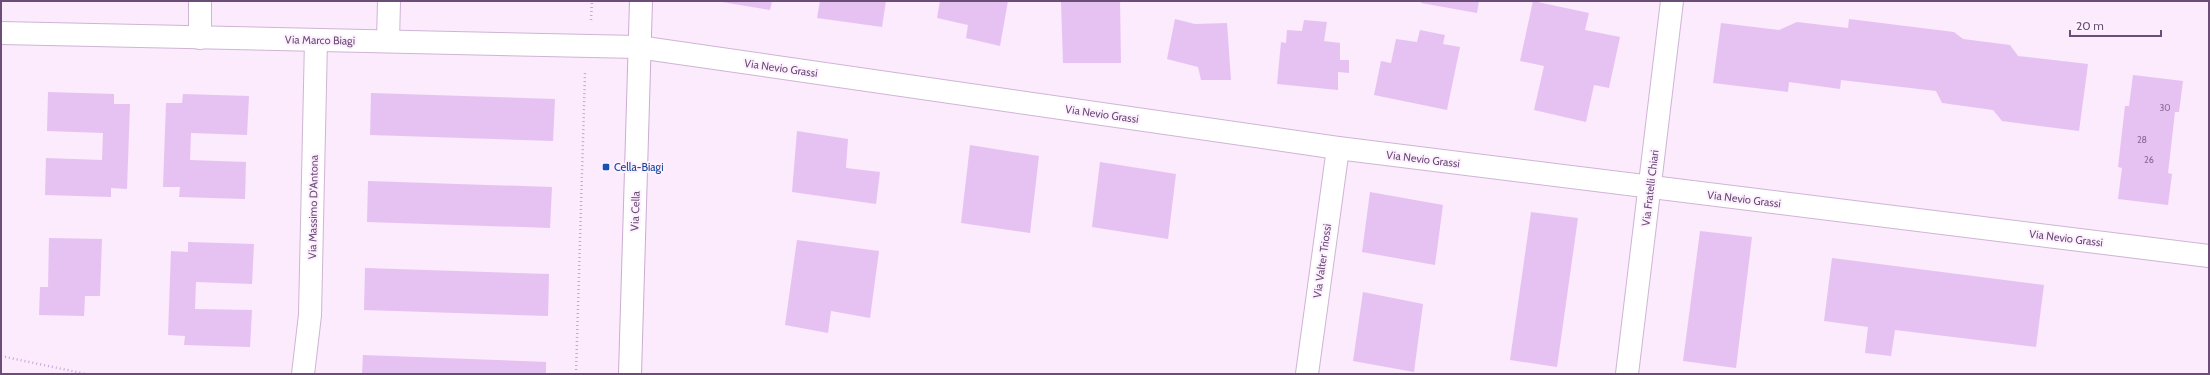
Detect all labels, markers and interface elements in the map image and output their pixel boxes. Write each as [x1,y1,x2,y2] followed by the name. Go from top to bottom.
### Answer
[2070,12,2161,38] scale bar
[2076,18,2104,33] text: 20 m
[285,32,355,48] street label: Via Marco Biagi
[743,56,819,80] street label: Via Nevio Grassi
[1064,102,1140,126] street label: Via Nevio Grassi
[2159,102,2171,113] house number: 30
[2137,134,2147,145] house number: 28
[1385,148,1461,170] street label: Via Nevio Grassi
[1638,149,1662,227] street label: Via Fratelli Chiari
[305,154,321,259] street label: Via Massimo D'Antona
[2144,154,2154,165] house number: 26
[614,160,664,174] place label: Cella-Biagi
[601,162,611,172] marker: Cella-Biagi
[1706,188,1782,210] street label: Via Nevio Grassi
[627,190,643,231] street label: Via Cella
[1310,223,1334,299] street label: Via Valter Triossi
[2028,227,2104,249] street label: Via Nevio Grassi

